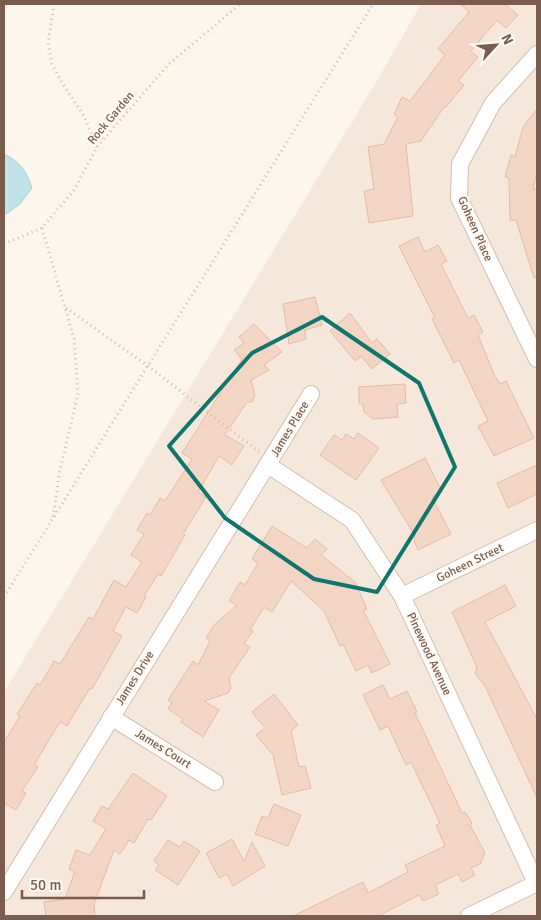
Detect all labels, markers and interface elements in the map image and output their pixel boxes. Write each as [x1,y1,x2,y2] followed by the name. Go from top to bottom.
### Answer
[471,20,521,70] north arrow
[497,31,517,48] text: N
[84,88,138,148] street label: Rock Garden
[454,194,496,264] street label: Goheen Place
[267,398,313,460] street label: James Place
[434,540,506,586] street label: Goheen Street
[403,610,455,698] street label: Pinewood Avenue
[112,648,158,708] street label: James Drive
[132,726,194,772] street label: James Court
[22,868,145,900] scale bar
[30,876,61,894] text: 50 m

